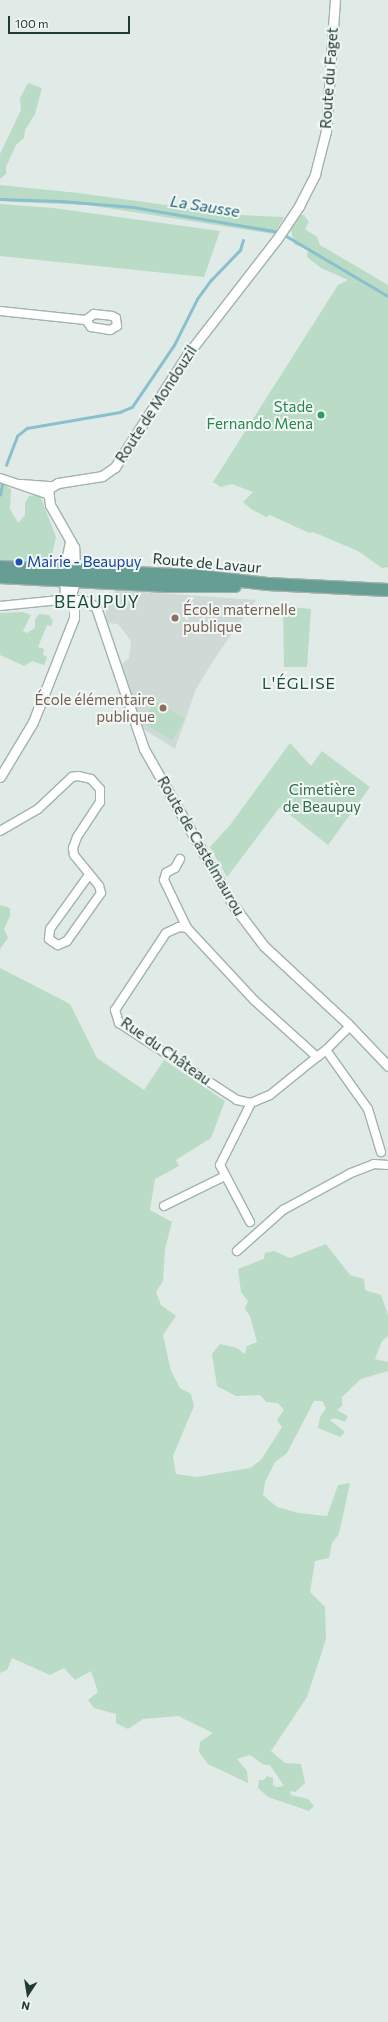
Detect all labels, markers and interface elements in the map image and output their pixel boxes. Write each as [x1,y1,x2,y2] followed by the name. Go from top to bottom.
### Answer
[10,8,132,34] scale bar
[15,16,49,30] text: 100 m
[316,27,342,129] street label: Route du Faget
[169,191,241,221] water label: La Sausse
[111,342,201,466] street label: Route de Mondouzil
[207,397,313,432] place label: Stade Fernando Mena
[316,410,326,420] marker: Stade Fernando Mena
[152,549,262,577] street label: Route de Lavaur
[27,553,142,571] place label: Mairie - Beaupuy
[14,557,24,567] marker: Mairie - Beaupuy
[54,592,140,612] district label: BEAUPUY
[183,600,296,635] place label: École maternelle publique
[170,613,180,623] marker: École maternelle publique
[262,673,336,693] district label: L'ÉGLISE
[34,690,155,725] place label: École élémentaire publique
[158,703,168,713] marker: École élémentaire publique
[154,773,248,919] street label: Route de Castelmaurou
[283,780,361,815] park label: Cimetière de Beaupuy
[117,1013,215,1089] street label: Rue du Château
[8,1974,48,2014] north arrow
[20,1999,31,2013] text: N

